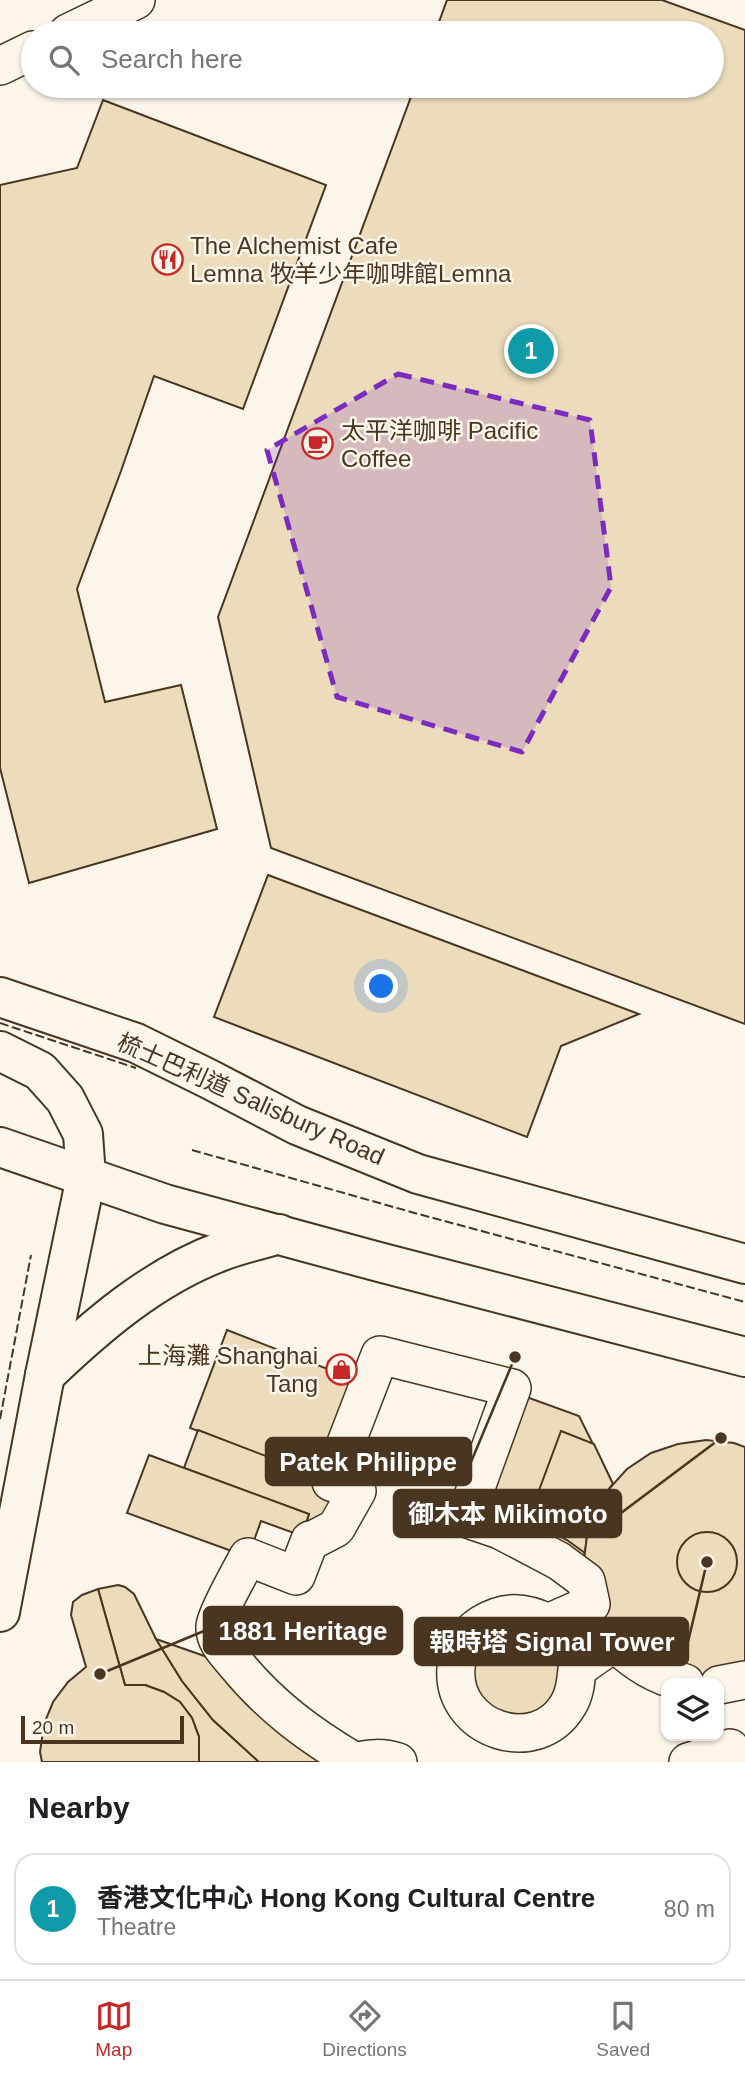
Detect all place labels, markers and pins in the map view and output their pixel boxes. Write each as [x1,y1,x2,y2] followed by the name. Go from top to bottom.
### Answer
[190,232,512,287] place label: The Alchemist Cafe Lemna 牧羊少年咖啡館Lemna
[150,242,184,276] restaurant icon: The Alchemist Cafe Lemna 牧羊少年咖啡館Lemna
[508,325,554,377] pin: 1
[341,417,538,472] place label: 太平洋咖啡 Pacific Coffee
[301,427,335,461] cafe icon: 太平洋咖啡 Pacific Coffee
[138,1342,318,1397] place label: 上海灘 Shanghai Tang
[324,1352,358,1386] shop icon: 上海灘 Shanghai Tang
[266,1438,471,1485] callout: Patek Philippe
[394,1490,621,1537] callout: 御木本 Mikimoto
[204,1607,402,1654] callout: 1881 Heritage
[415,1618,688,1665] callout: 報時塔 Signal Tower

